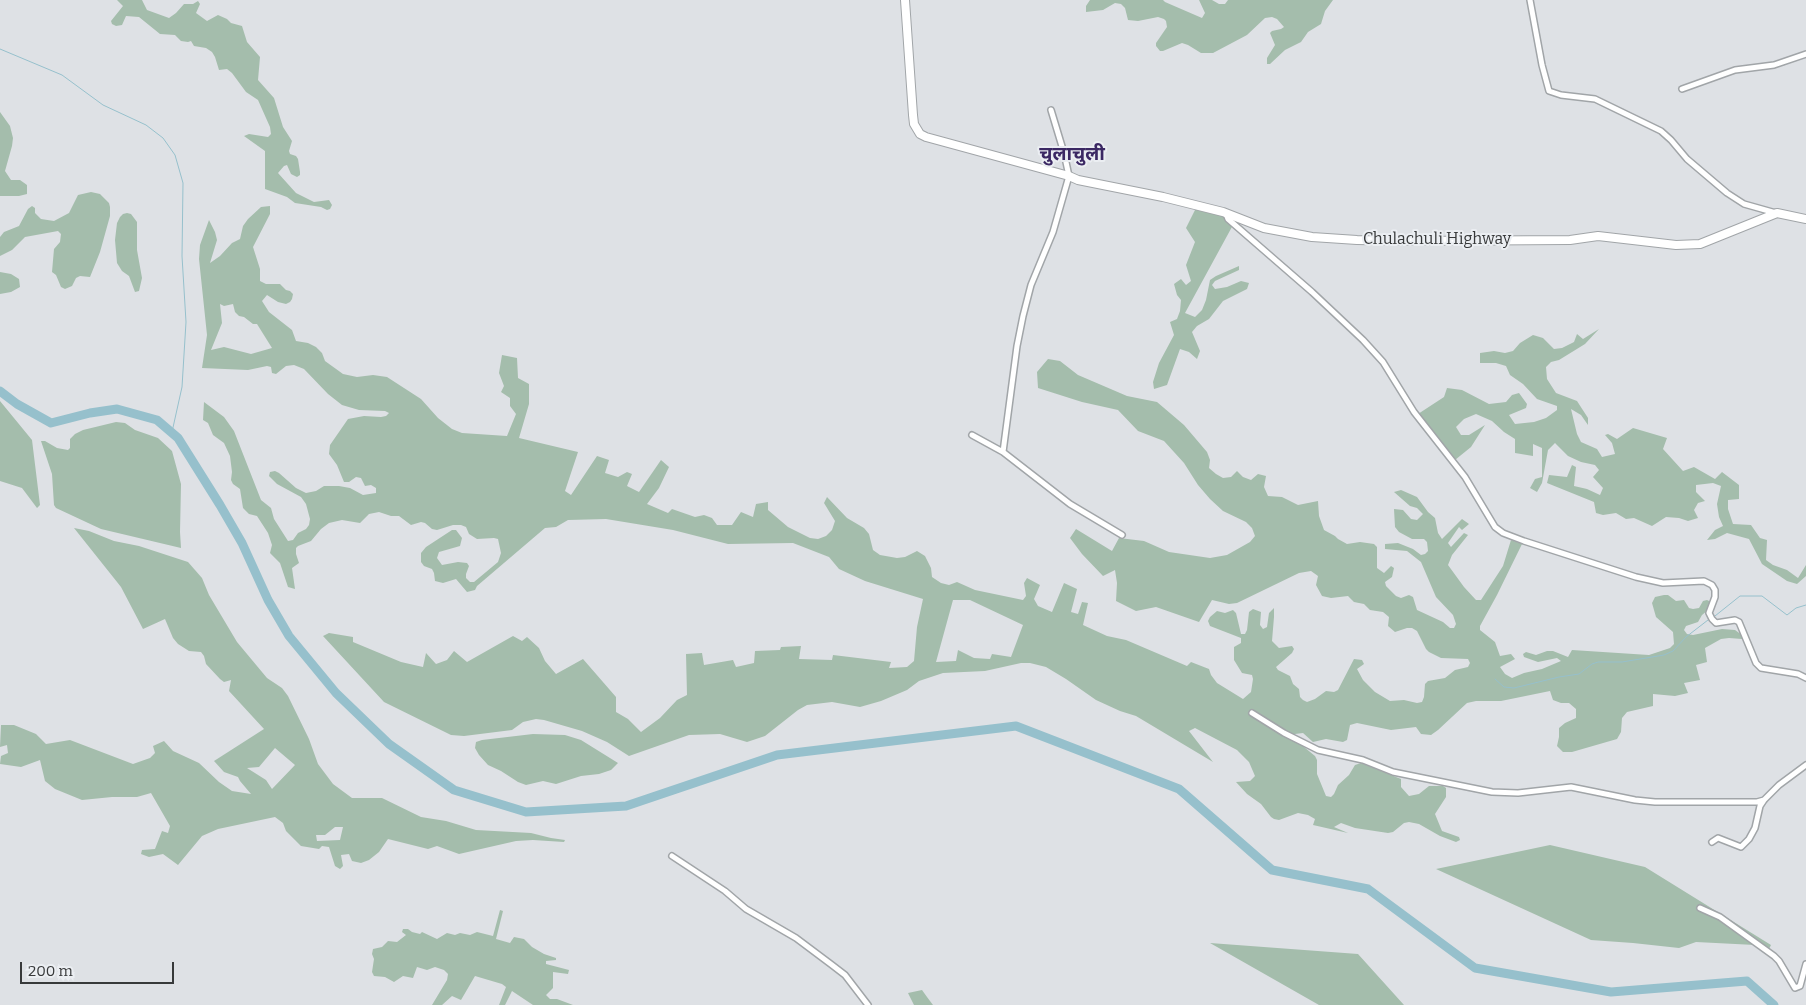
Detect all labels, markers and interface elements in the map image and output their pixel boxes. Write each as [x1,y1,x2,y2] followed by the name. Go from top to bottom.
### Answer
[1039,144,1105,166] district label: चुलाचुली
[1363,230,1511,250] street label: Chulachuli Highway
[22,952,176,984] scale bar
[28,962,73,980] text: 200 m

